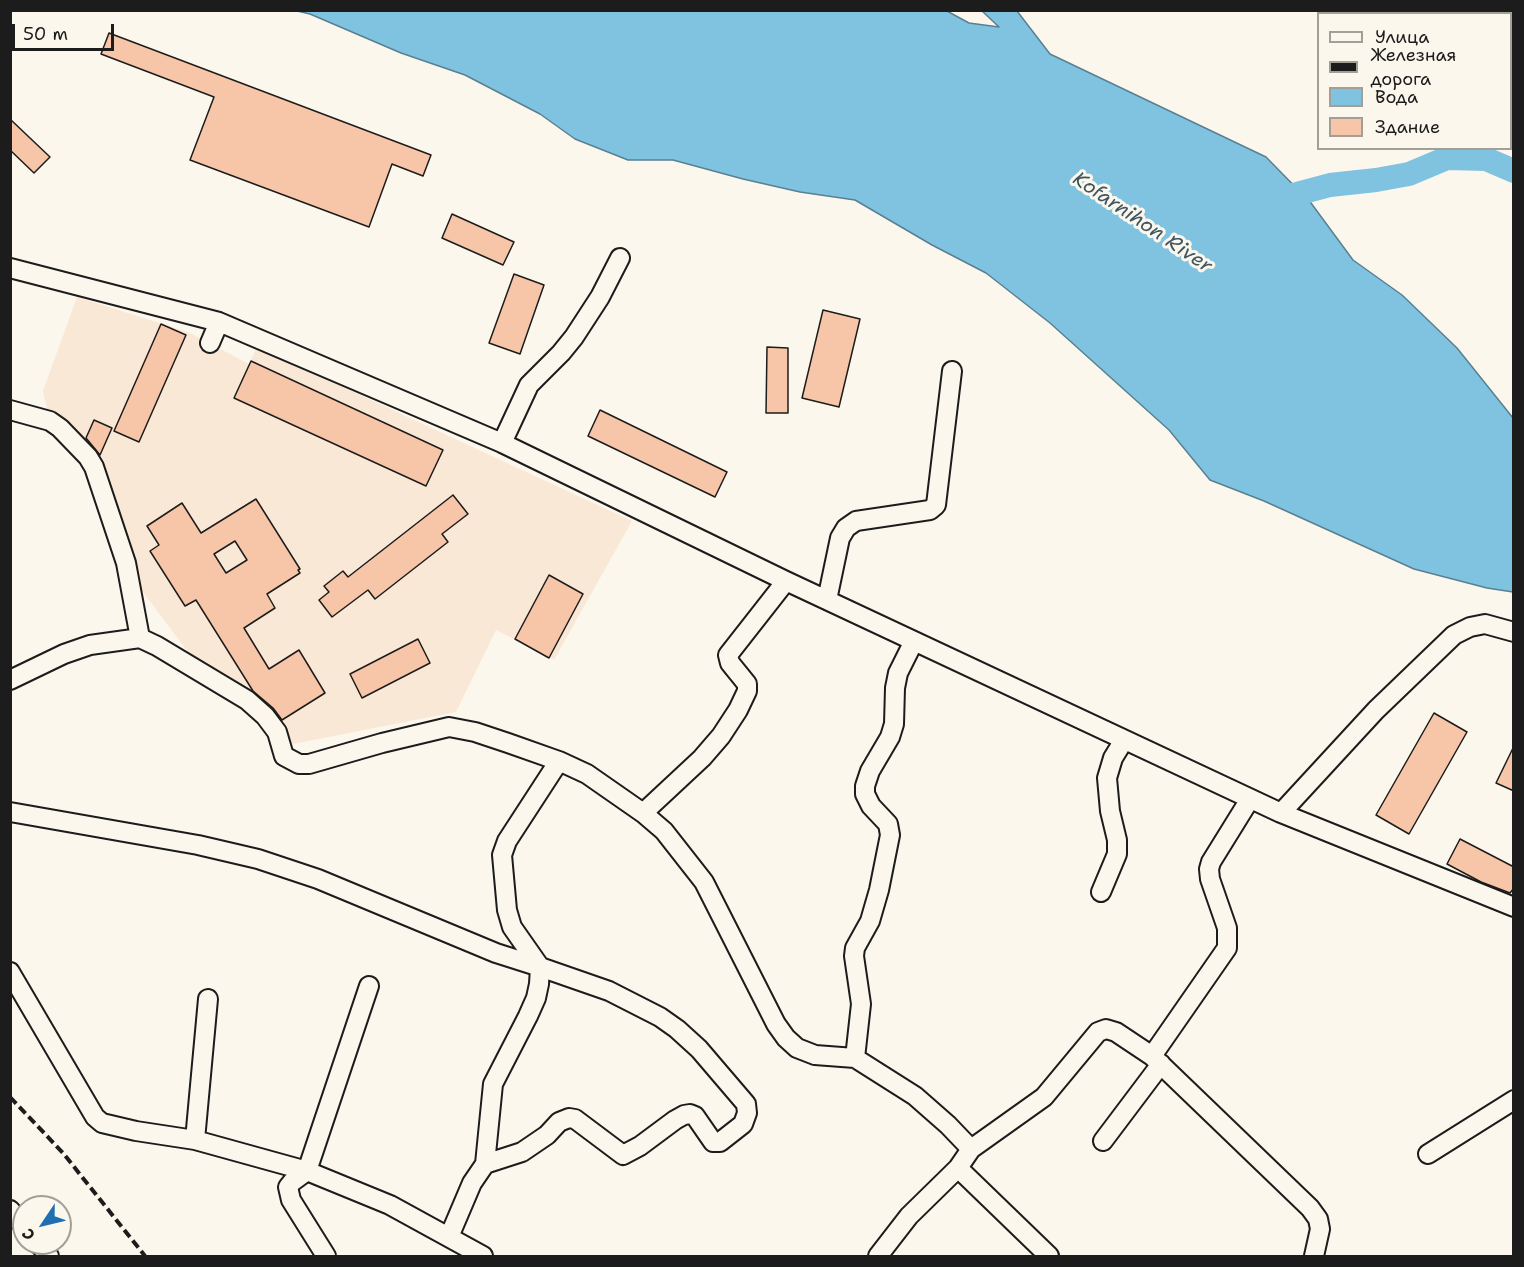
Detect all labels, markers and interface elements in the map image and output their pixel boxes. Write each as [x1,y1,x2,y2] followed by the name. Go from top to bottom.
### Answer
[15,12,117,50] scale bar
[1317,12,1512,150] legend
[23,22,68,46] text: 50 m
[1375,25,1429,49] text: Улица
[1370,43,1456,91] text: Железная дорога
[1375,85,1418,109] text: Вода
[1375,115,1440,139] text: Здание
[1068,167,1216,279] water label: Kofarnihon River
[12,1195,72,1255] north arrow
[17,1224,40,1245] text: С

